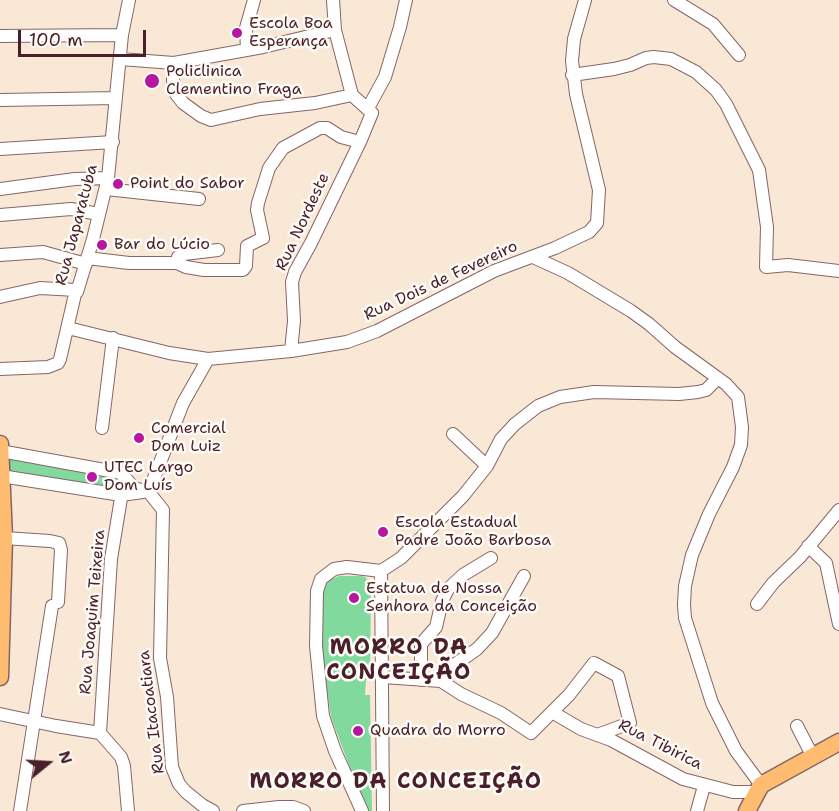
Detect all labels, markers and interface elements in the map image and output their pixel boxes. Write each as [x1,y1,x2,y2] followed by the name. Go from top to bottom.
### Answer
[249,14,333,52] place label: Escola Boa Esperança
[21,18,148,56] scale bar
[230,26,244,40] marker: Escola Boa Esperança
[29,28,83,52] text: 100 m
[166,62,302,100] place label: Policlinica Clementino Fraga
[143,72,161,90] marker: Policlinica Clementino Fraga
[52,162,102,288] street label: Rua Japaratuba
[272,170,334,274] street label: Rua Nordeste
[130,174,245,194] place label: Point do Sabor
[111,177,125,191] marker: Point do Sabor
[114,235,210,255] place label: Bar do Lúcio
[361,237,521,325] street label: Rua Dois de Fevereiro
[95,238,109,252] marker: Bar do Lúcio
[151,419,226,457] place label: Comercial Dom Luiz
[132,431,146,445] marker: Comercial Dom Luiz
[104,458,193,496] place label: UTEC Largo Dom Luís
[85,470,99,484] marker: UTEC Largo Dom Luís
[395,513,551,551] place label: Escola Estadual Padre João Barbosa
[376,525,390,539] marker: Escola Estadual Padre João Barbosa
[76,529,110,695] street label: Rua Joaquim Teixeira
[366,579,537,617] place label: Estatua de Nossa Senhora da Conceição
[347,591,361,605] marker: Estatua de Nossa Senhora da Conceição
[326,635,472,686] district label: MORRO DA CONCEIÇÃO
[135,649,169,775] street label: Rua Itacoatiara
[615,716,705,774] street label: Rua Tibirica
[370,721,506,741] place label: Quadra do Morro
[351,724,365,738] marker: Quadra do Morro
[18,733,78,793] north arrow
[54,748,78,767] text: N
[249,769,543,795] district label: MORRO DA CONCEIÇÃO

